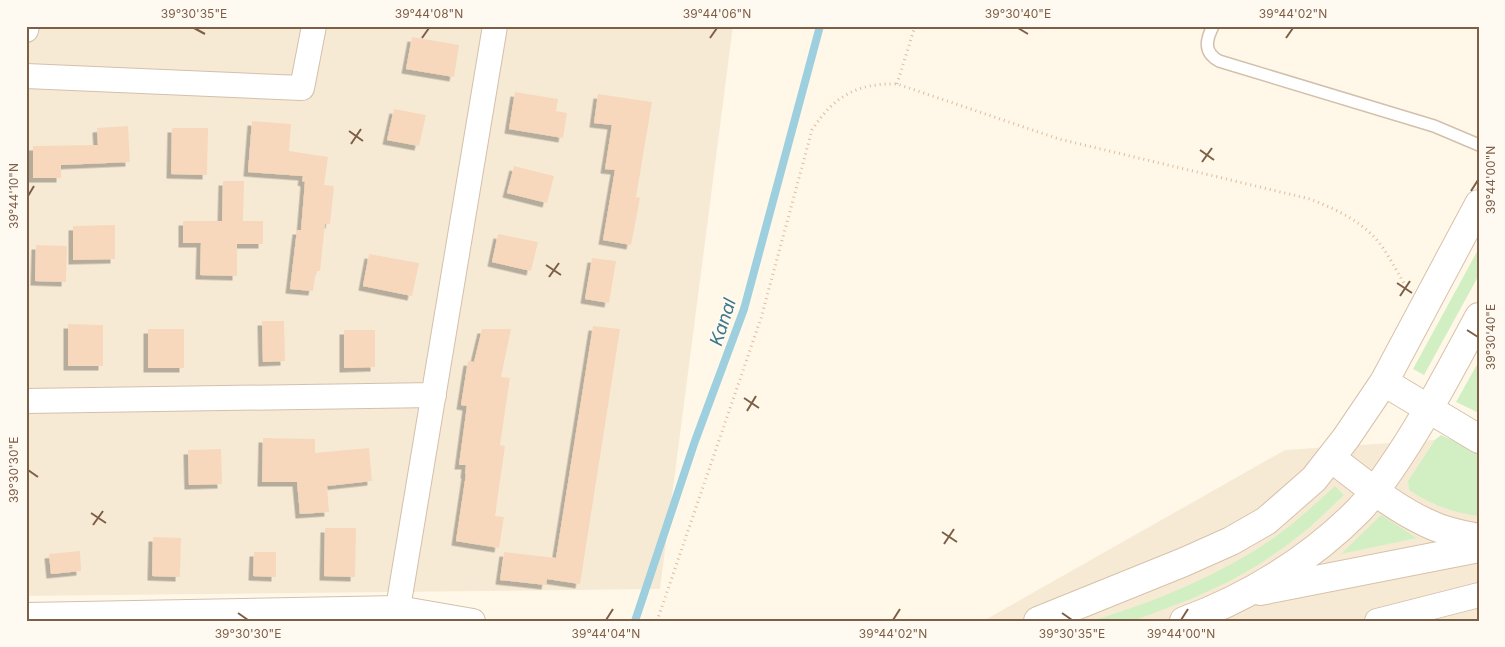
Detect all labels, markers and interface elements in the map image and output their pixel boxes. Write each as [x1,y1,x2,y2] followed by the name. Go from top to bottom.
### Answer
[161,6,227,21] text: 39°30'35"E
[395,6,463,21] text: 39°44'08"N
[683,6,751,21] text: 39°44'06"N
[985,6,1051,21] text: 39°30'40"E
[1259,6,1327,21] text: 39°44'02"N
[1483,146,1498,214] text: 39°44'00"N
[6,163,21,229] text: 39°44'10"N
[705,295,740,348] water label: Kanal
[1483,304,1498,370] text: 39°30'40"E
[6,437,21,503] text: 39°30'30"E
[215,626,281,641] text: 39°30'30"E
[572,626,640,641] text: 39°44'04"N
[859,626,927,641] text: 39°44'02"N
[1039,626,1105,641] text: 39°30'35"E
[1147,626,1215,641] text: 39°44'00"N

